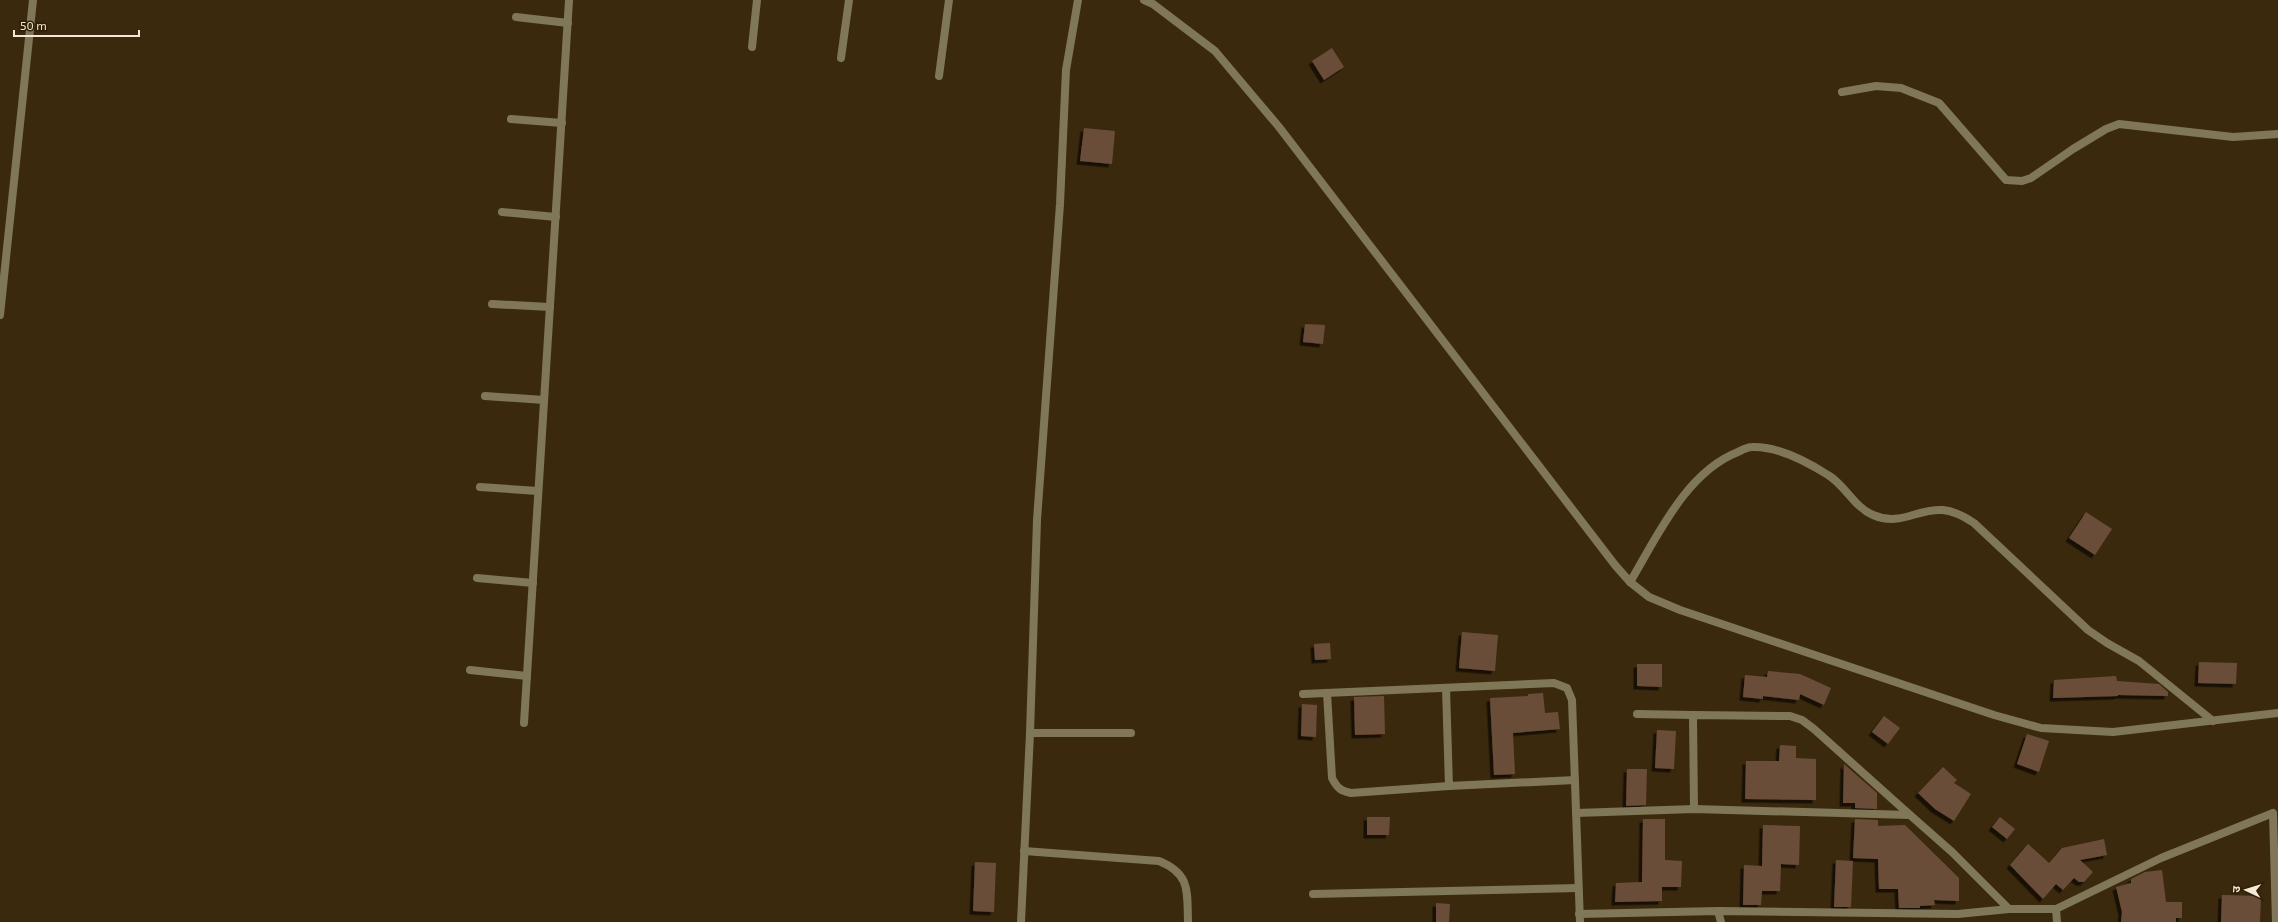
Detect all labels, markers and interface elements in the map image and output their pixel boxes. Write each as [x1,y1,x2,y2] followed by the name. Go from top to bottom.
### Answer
[14,12,139,38] scale bar
[20,18,47,32] text: 50 m
[2226,870,2266,910] north arrow
[2229,885,2242,893] text: उ

